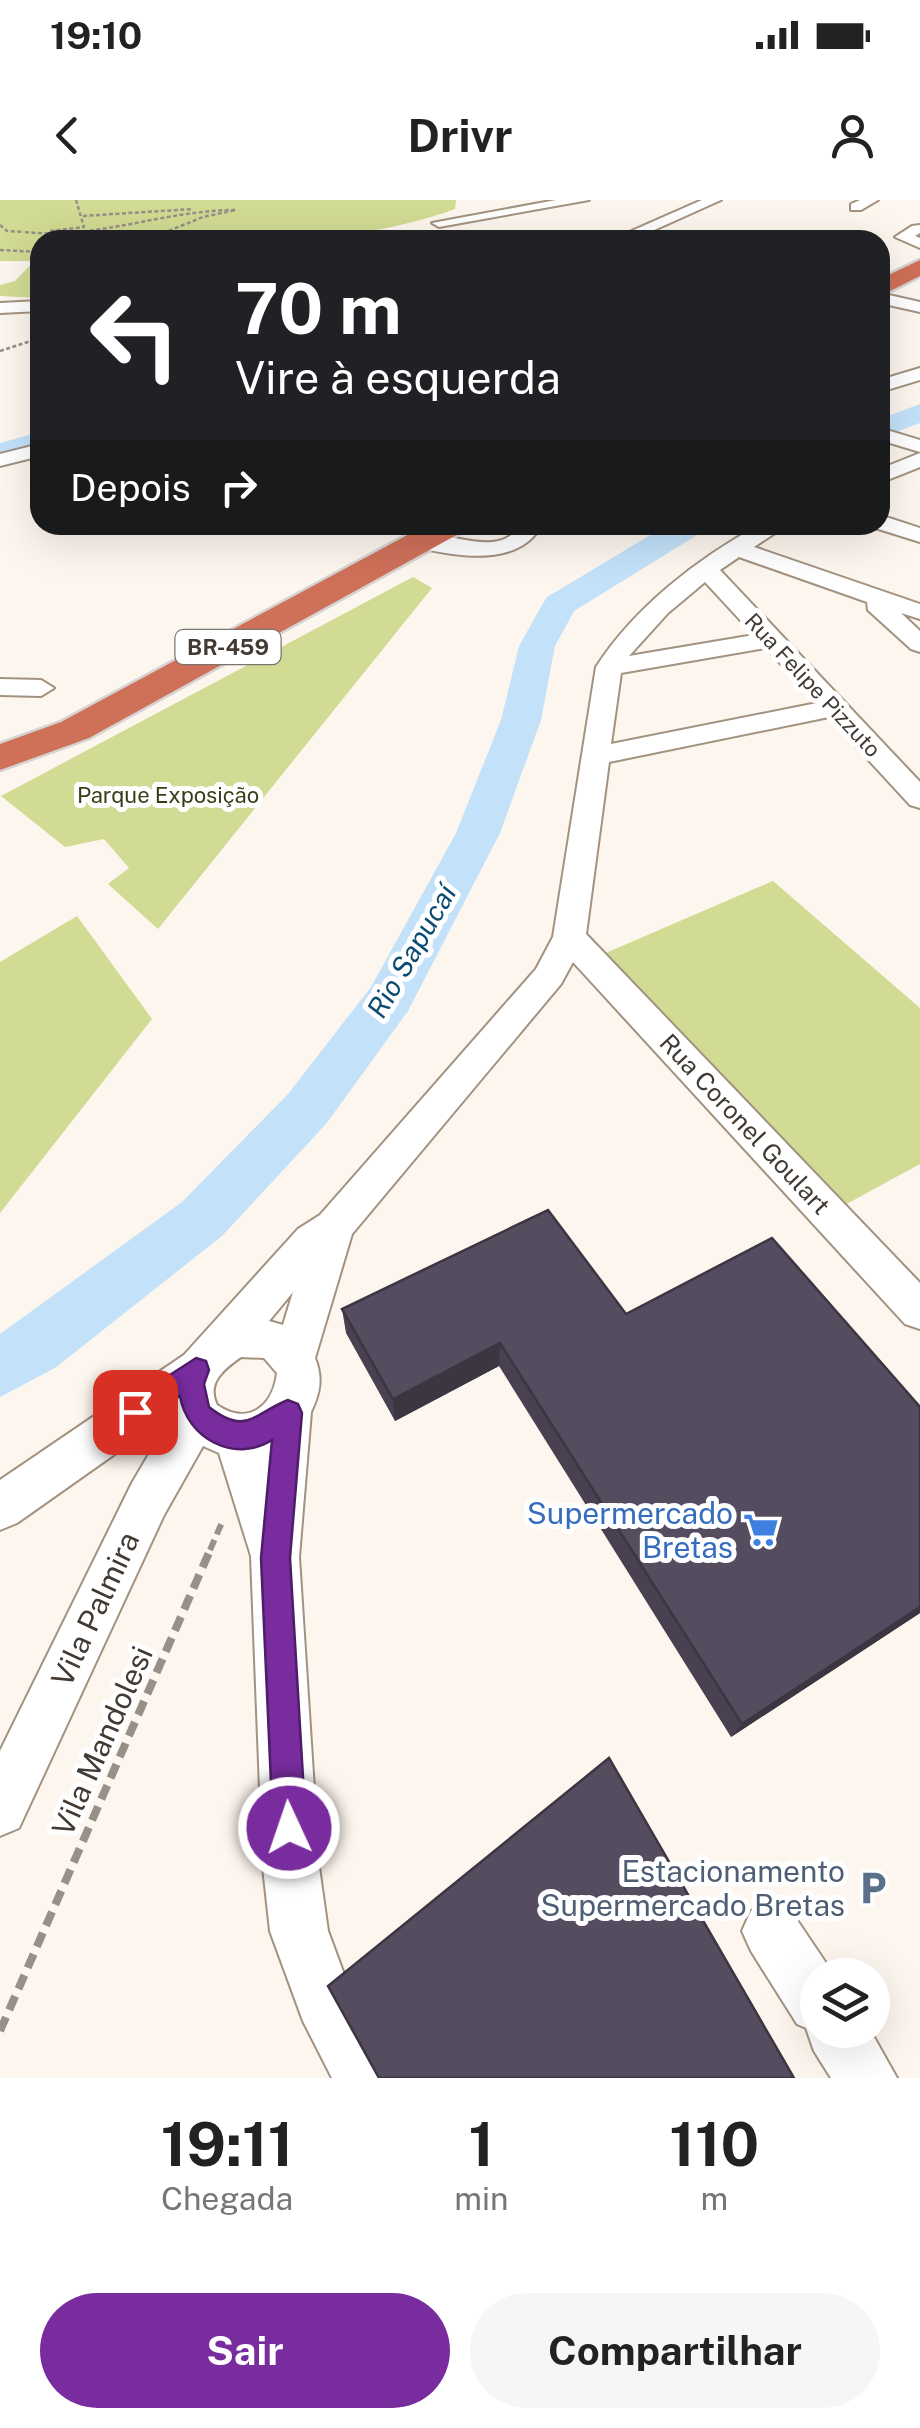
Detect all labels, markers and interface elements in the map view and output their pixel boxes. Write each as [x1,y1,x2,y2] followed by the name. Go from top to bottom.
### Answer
[50,13,142,58] text: 19:10
[40,108,95,163] icon: back
[825,108,880,163] icon: person
[408,109,512,162] text: Drivr
[235,267,402,350] text: 70 m
[70,270,200,400] icon: left
[235,351,561,404] text: Vire à esquerda
[211,460,266,515] icon: right
[70,465,191,510] text: Depois
[740,608,886,762] street label: Rua Felipe Pizzuto
[176,630,280,664] road number: BR-459
[77,782,259,808] park label: Parque Exposição
[360,877,463,1023] water label: Rio Sapucaí
[654,1028,836,1220] street label: Rua Coronel Goulart
[93,1370,178,1455] pin
[108,1385,163,1440] icon: arrive
[527,1495,733,1565] place label: Supermercado Bretas
[742,1511,780,1549] supermarket icon: Supermercado Bretas
[44,1526,146,1692] street label: Vila Palmira
[44,1641,160,1841] street label: Vila Mandolesi
[237,1776,341,1880] position arrow
[541,1853,845,1923] place label: Estacionamento Supermercado Bretas
[854,1869,892,1907] parking icon: Estacionamento Supermercado Bretas
[800,1958,890,2048] map controls
[800,1958,890,2048] button: layers
[161,2109,293,2180] text: 19:11
[469,2109,494,2180] text: 1
[669,2109,759,2180] text: 110
[161,2180,293,2217] text: Chegada
[454,2180,509,2217] text: min
[700,2180,728,2217] text: m
[40,2293,450,2408] button: Sair
[470,2293,880,2408] button: Compartilhar

